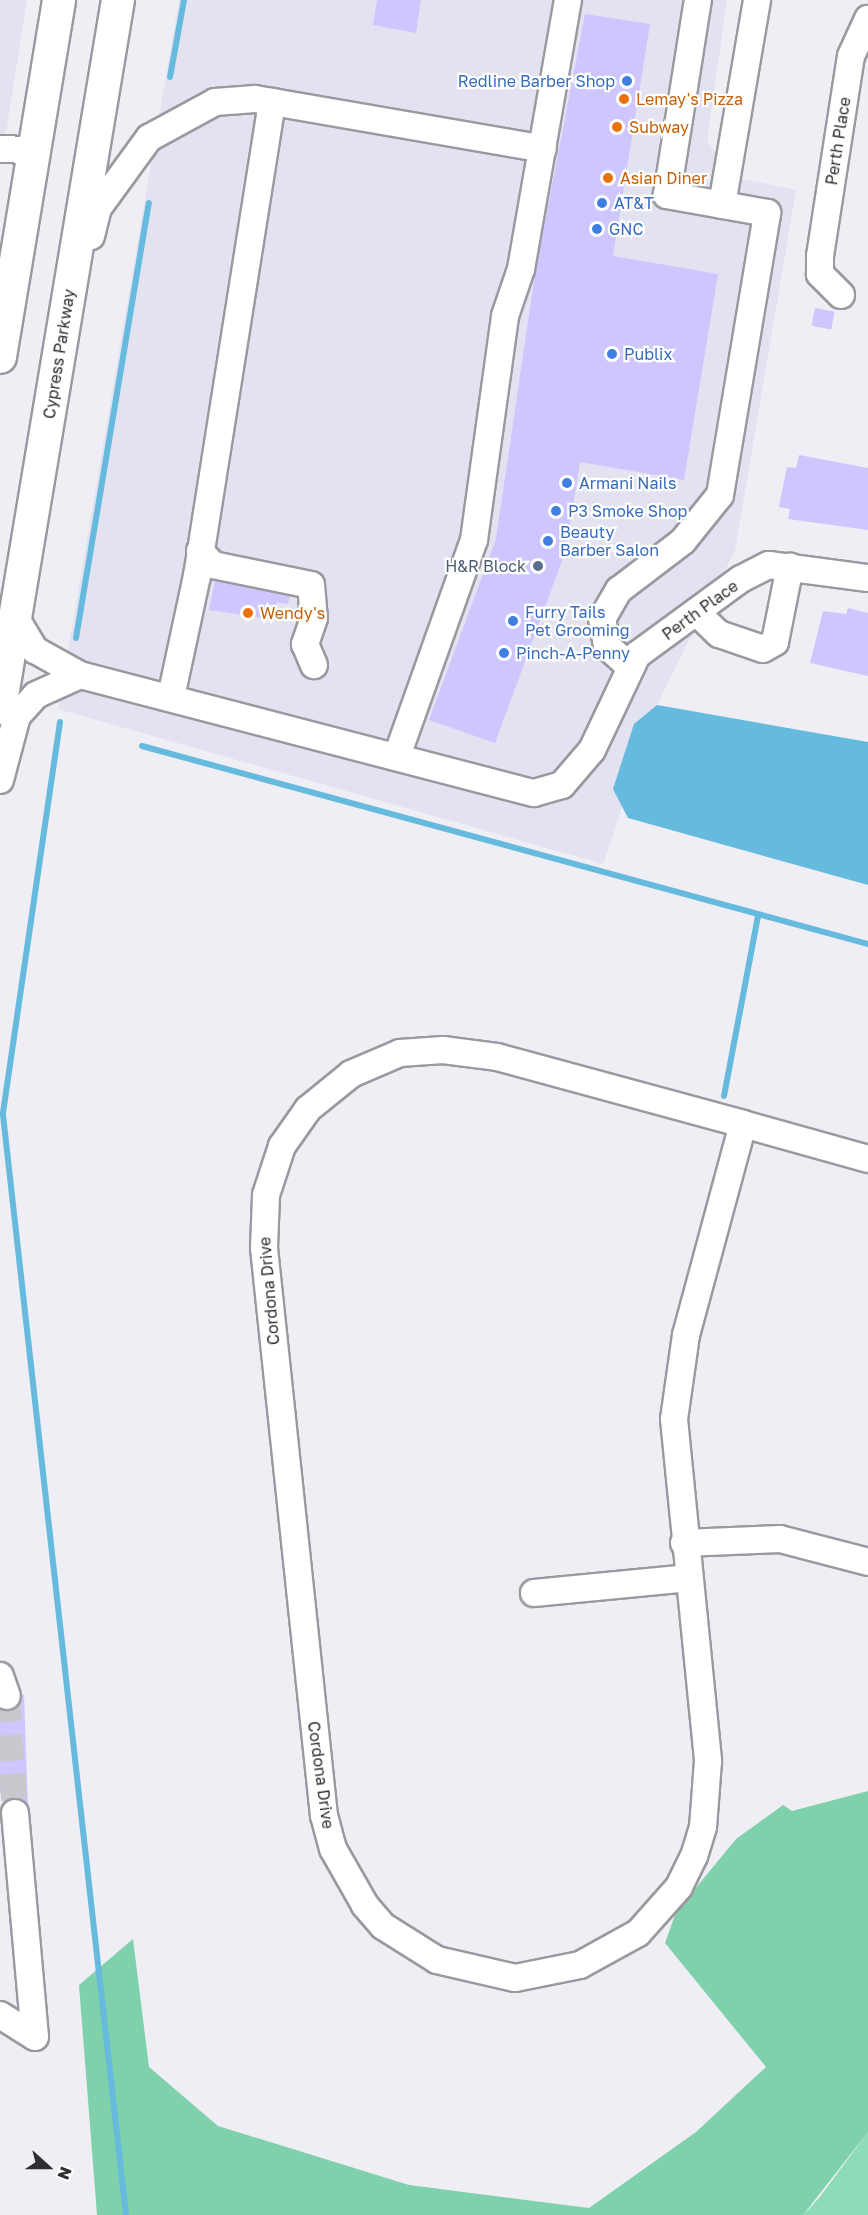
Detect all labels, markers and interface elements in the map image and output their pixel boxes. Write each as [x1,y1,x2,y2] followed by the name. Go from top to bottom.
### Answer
[458,71,615,91] place label: Redline Barber Shop
[620,74,634,88] marker: Redline Barber Shop
[636,89,743,109] place label: Lemay's Pizza
[617,92,631,106] marker: Lemay's Pizza
[822,96,854,186] street label: Perth Place
[629,117,689,137] place label: Subway
[610,120,624,134] marker: Subway
[620,168,707,188] place label: Asian Diner
[601,171,615,185] marker: Asian Diner
[614,193,654,213] place label: AT&T
[595,196,609,210] marker: AT&T
[609,219,643,239] place label: GNC
[590,222,604,236] marker: GNC
[39,288,79,420] street label: Cypress Parkway
[624,344,672,364] place label: Publix
[605,347,619,361] marker: Publix
[579,473,676,493] place label: Armani Nails
[560,476,574,490] marker: Armani Nails
[568,501,687,521] place label: P3 Smoke Shop
[549,504,563,518] marker: P3 Smoke Shop
[560,522,659,560] place label: Beauty Barber Salon
[541,534,555,548] marker: Beauty Barber Salon
[445,556,526,576] place label: H&R Block
[531,559,545,573] marker: H&R Block
[658,576,742,644] street label: Perth Place
[525,602,630,640] place label: Furry Tails Pet Grooming
[260,603,325,623] place label: Wendy's
[241,606,255,620] marker: Wendy's
[506,614,520,628] marker: Furry Tails Pet Grooming
[516,643,630,663] place label: Pinch-A-Penny
[497,646,511,660] marker: Pinch-A-Penny
[255,1236,283,1346] street label: Cordona Drive
[304,1720,338,1830] street label: Cordona Drive
[18,2137,78,2197] north arrow
[53,2164,76,2183] text: N

